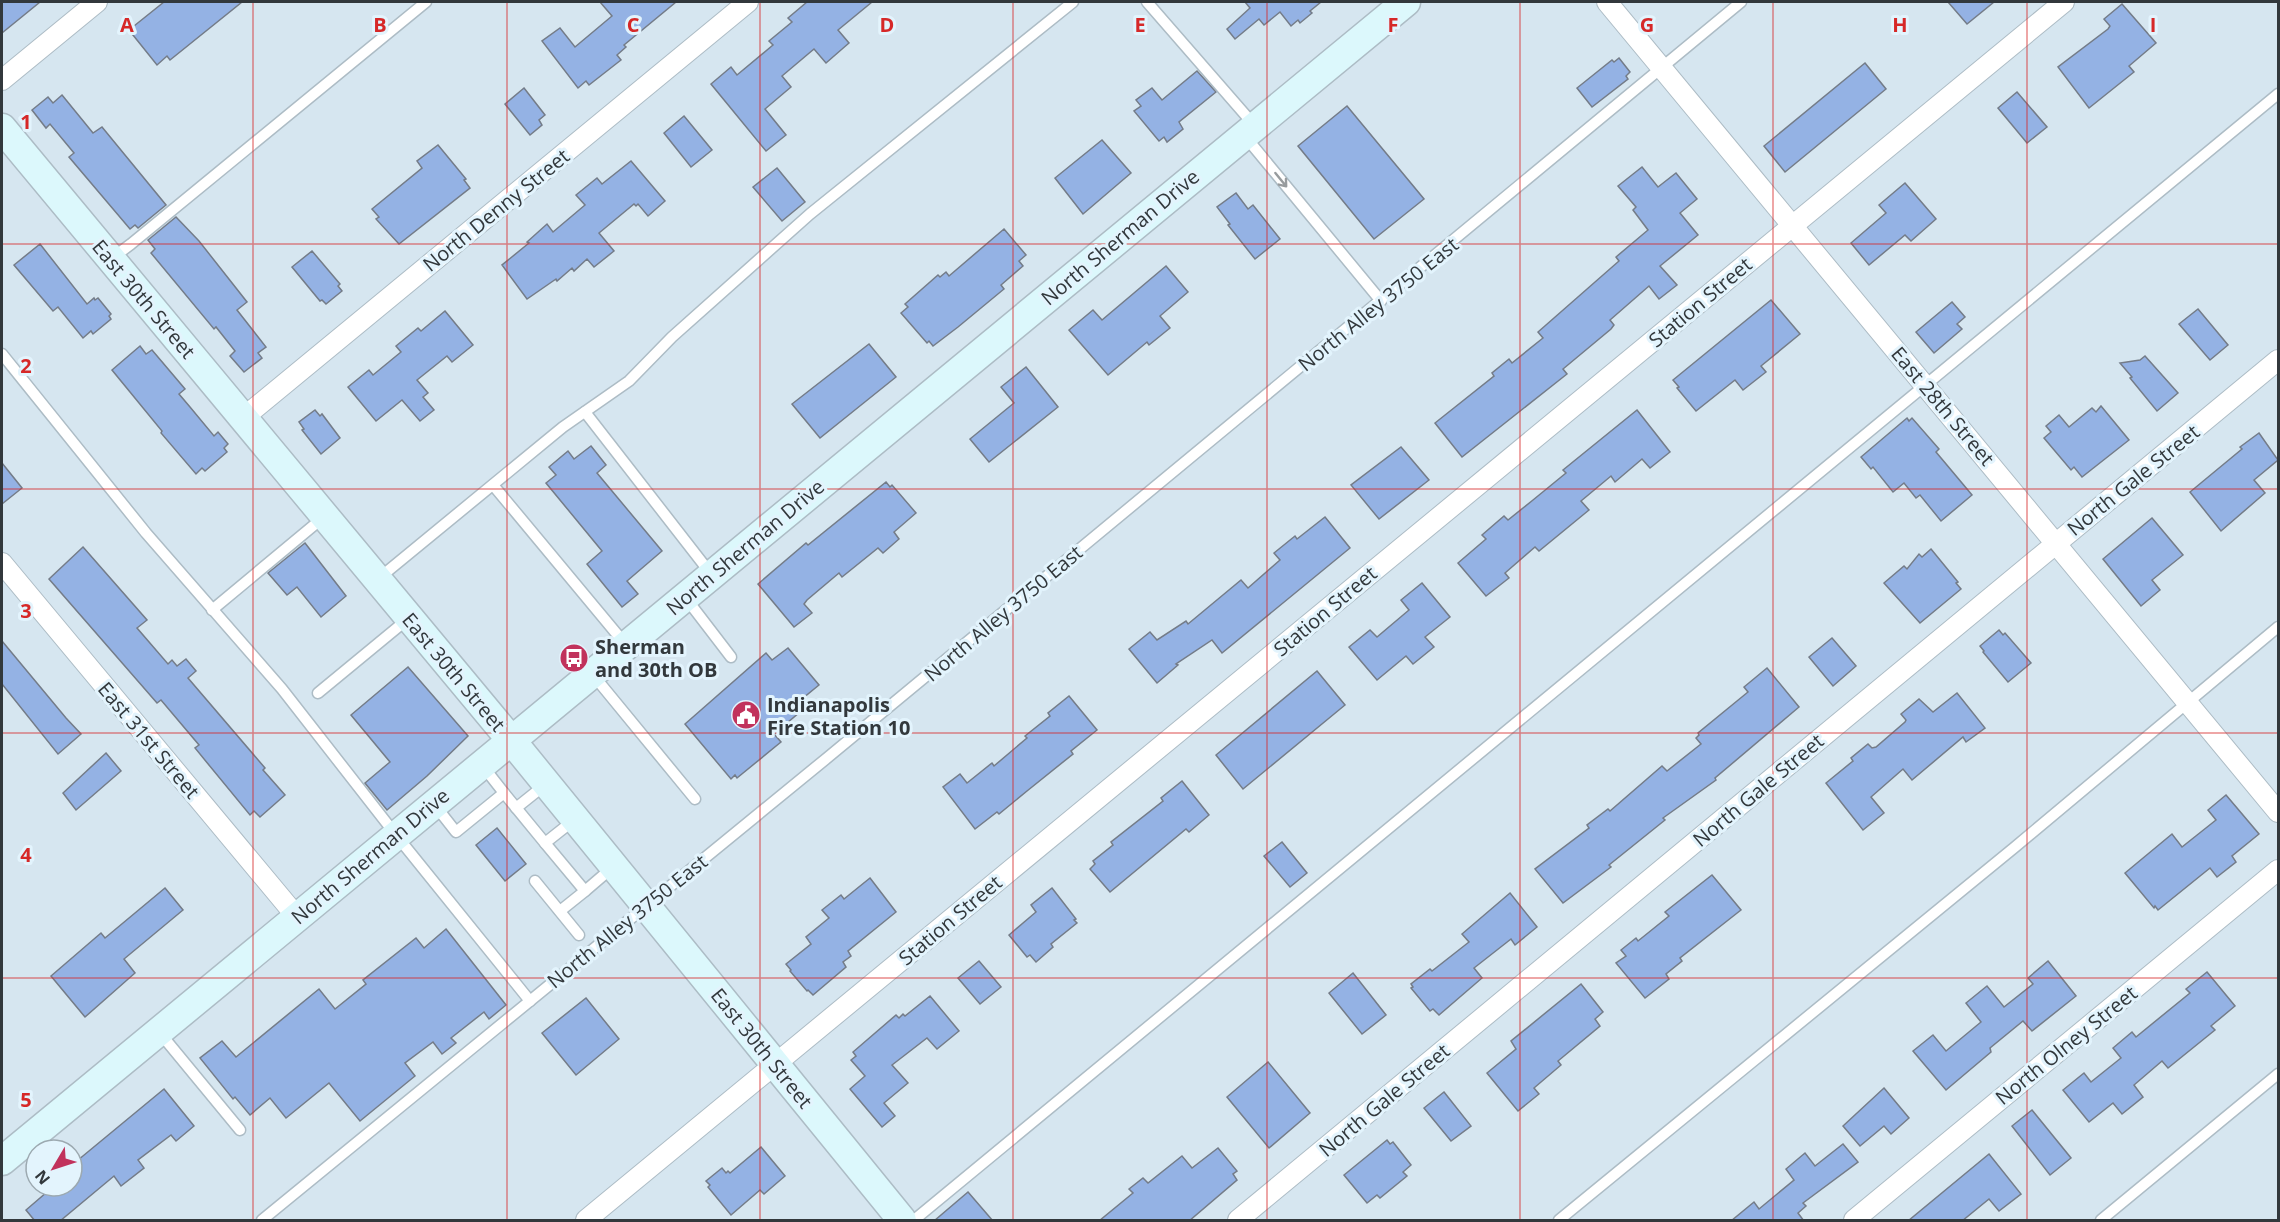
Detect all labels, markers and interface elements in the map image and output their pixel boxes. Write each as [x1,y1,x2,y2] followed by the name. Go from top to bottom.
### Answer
[120,11,134,38] text: A
[373,11,387,38] text: B
[627,11,640,38] text: C
[880,11,894,38] text: D
[1134,11,1146,38] text: E
[1388,11,1398,38] text: F
[1640,11,1654,38] text: G
[1892,11,1908,38] text: H
[2150,11,2156,38] text: I
[20,108,32,135] text: 1
[417,142,575,278] street label: North Denny Street
[1035,163,1205,311] street label: North Sherman Drive
[1275,172,1288,188] one-way arrow
[1292,231,1464,377] street label: North Alley 3750 East
[86,234,202,364] street label: East 30th Street
[1643,251,1757,353] street label: Station Street
[1885,341,2001,471] street label: East 28th Street
[20,352,32,379] text: 2
[2061,418,2205,542] street label: North Gale Street
[660,473,830,621] street label: North Sherman Drive
[918,539,1088,687] street label: North Alley 3750 East
[1268,560,1382,662] street label: Station Street
[20,597,32,624] text: 3
[396,607,512,737] street label: East 30th Street
[595,633,717,683] place label: Sherman and 30th OB
[558,642,590,674] bus stop icon: Sherman and 30th OB
[92,676,206,804] street label: East 31st Street
[767,691,910,741] place label: Indianapolis Fire Station 10
[730,699,762,731] public building icon: Indianapolis Fire Station 10
[1687,727,1829,853] street label: North Gale Street
[285,782,455,930] street label: North Sherman Drive
[20,841,32,868] text: 4
[541,848,713,994] street label: North Alley 3750 East
[893,869,1007,971] street label: Station Street
[1989,979,2143,1111] street label: North Olney Street
[705,982,819,1114] street label: East 30th Street
[1313,1037,1455,1163] street label: North Gale Street
[20,1086,32,1113] text: 5
[24,1138,84,1198] north arrow
[30,1165,55,1189] text: N

